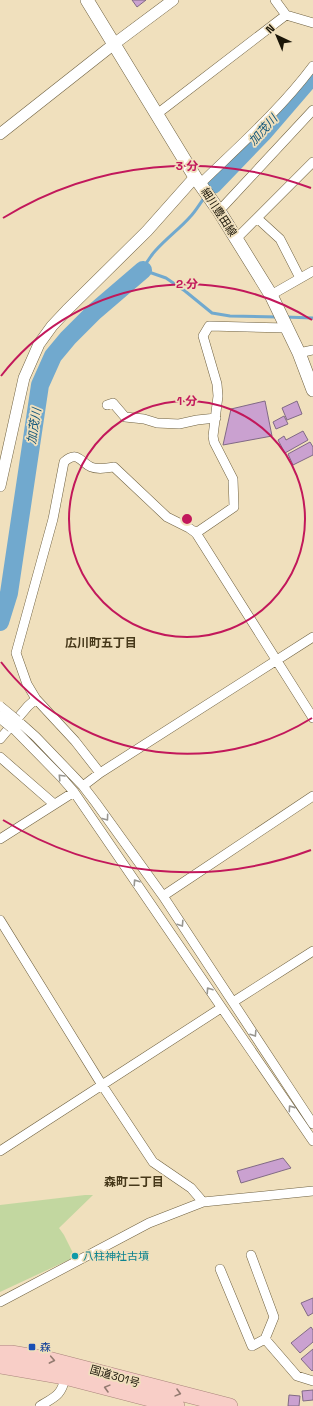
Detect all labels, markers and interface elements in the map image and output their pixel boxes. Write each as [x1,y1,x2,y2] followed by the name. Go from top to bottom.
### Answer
[257,16,297,56] north arrow
[263,21,278,36] text: N
[245,110,282,149] water label: 加茂川
[176,158,198,174] text: 3 分
[198,185,240,239] street label: 細川豊田線
[176,276,198,292] text: 2 分
[177,393,197,409] text: 1 分
[23,405,45,445] water label: 加茂川
[180,512,194,526] centre of rings
[65,635,137,651] district label: 広川町五丁目
[58,774,65,781] one-way arrow
[102,813,109,820] one-way arrow
[134,880,141,887] one-way arrow
[176,920,184,927] one-way arrow
[206,987,214,994] one-way arrow
[249,1030,256,1037] one-way arrow
[289,1106,296,1113] one-way arrow
[104,1174,164,1190] district label: 森町二丁目
[83,1249,149,1263] place label: 八柱神社古墳
[70,1251,80,1261] marker: 八柱神社古墳
[40,1340,51,1354] place label: 森
[27,1342,37,1352] marker: 森
[49,1355,56,1364] one-way arrow
[88,1362,142,1390] street label: 国道301号
[103,1384,110,1393] one-way arrow
[174,1388,181,1397] one-way arrow

